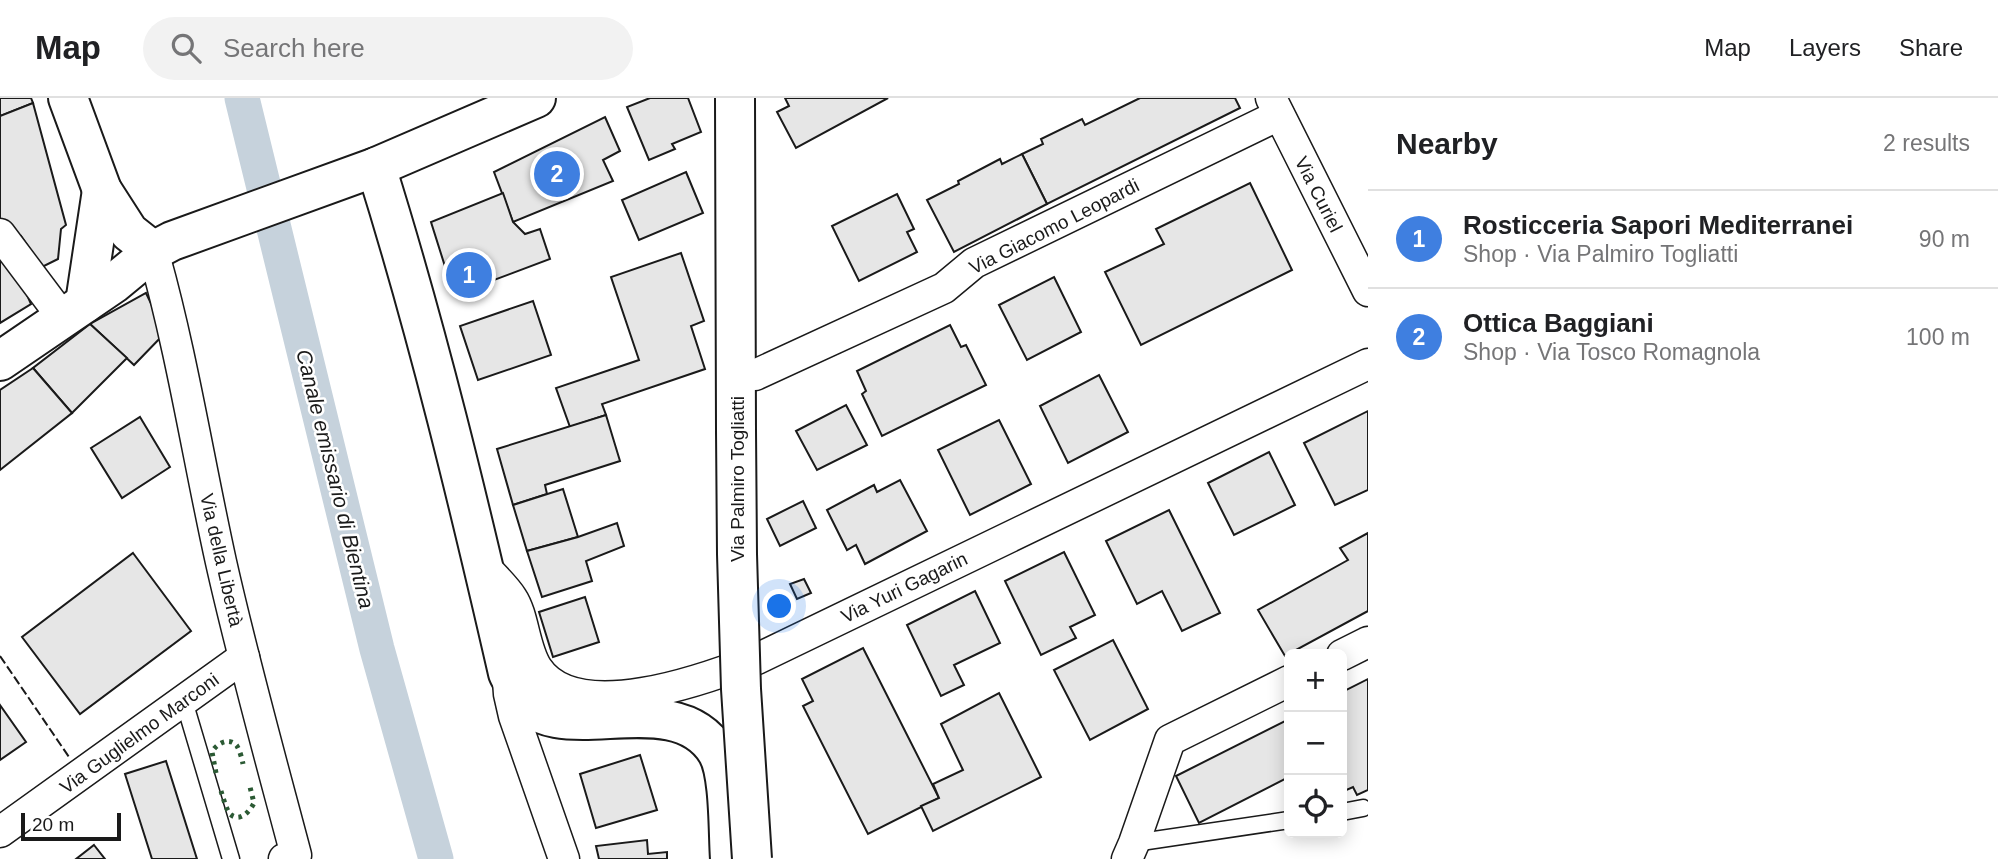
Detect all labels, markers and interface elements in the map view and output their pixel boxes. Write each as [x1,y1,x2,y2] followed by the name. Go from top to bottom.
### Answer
[143,17,633,80] search box
[35,29,101,66] text: Map
[167,29,205,67] icon: search
[223,33,365,63] text: Search here
[1704,34,1751,61] text: Map
[1789,34,1861,61] text: Layers
[1899,34,1963,61] text: Share
[1396,127,1498,160] text: Nearby
[1883,130,1970,156] text: 2 results
[534,148,580,200] pin: 2
[1291,153,1347,236] street label: Via Curiel
[966,174,1143,278] street label: Via Giacomo Leopardi
[1463,210,1853,240] text: Rosticceria Sapori Mediterranei
[1413,226,1425,252] text: 1
[1919,226,1970,252] text: 90 m
[1463,241,1738,267] text: Shop · Via Palmiro Togliatti
[446,249,492,301] pin: 1
[1463,308,1654,338] text: Ottica Baggiani
[1413,324,1425,350] text: 2
[1906,324,1970,350] text: 100 m
[1463,339,1760,365] text: Shop · Via Tosco Romagnola
[292,347,379,611] water label: Canale emissario di Bientina
[727,396,748,562] street label: Via Palmiro Togliatti
[196,492,247,629] street label: Via della Libertà
[838,548,971,627] street label: Via Yuri Gagarin
[762,589,796,623] your location
[1284,649,1347,838] map controls
[1284,649,1347,712] button: +
[56,669,223,798] street label: Via Guglielmo Marconi
[1284,712,1347,775] button: −
[1284,775,1347,838] button: locate
[21,810,121,842] scale bar
[32,814,74,835] text: 20 m

